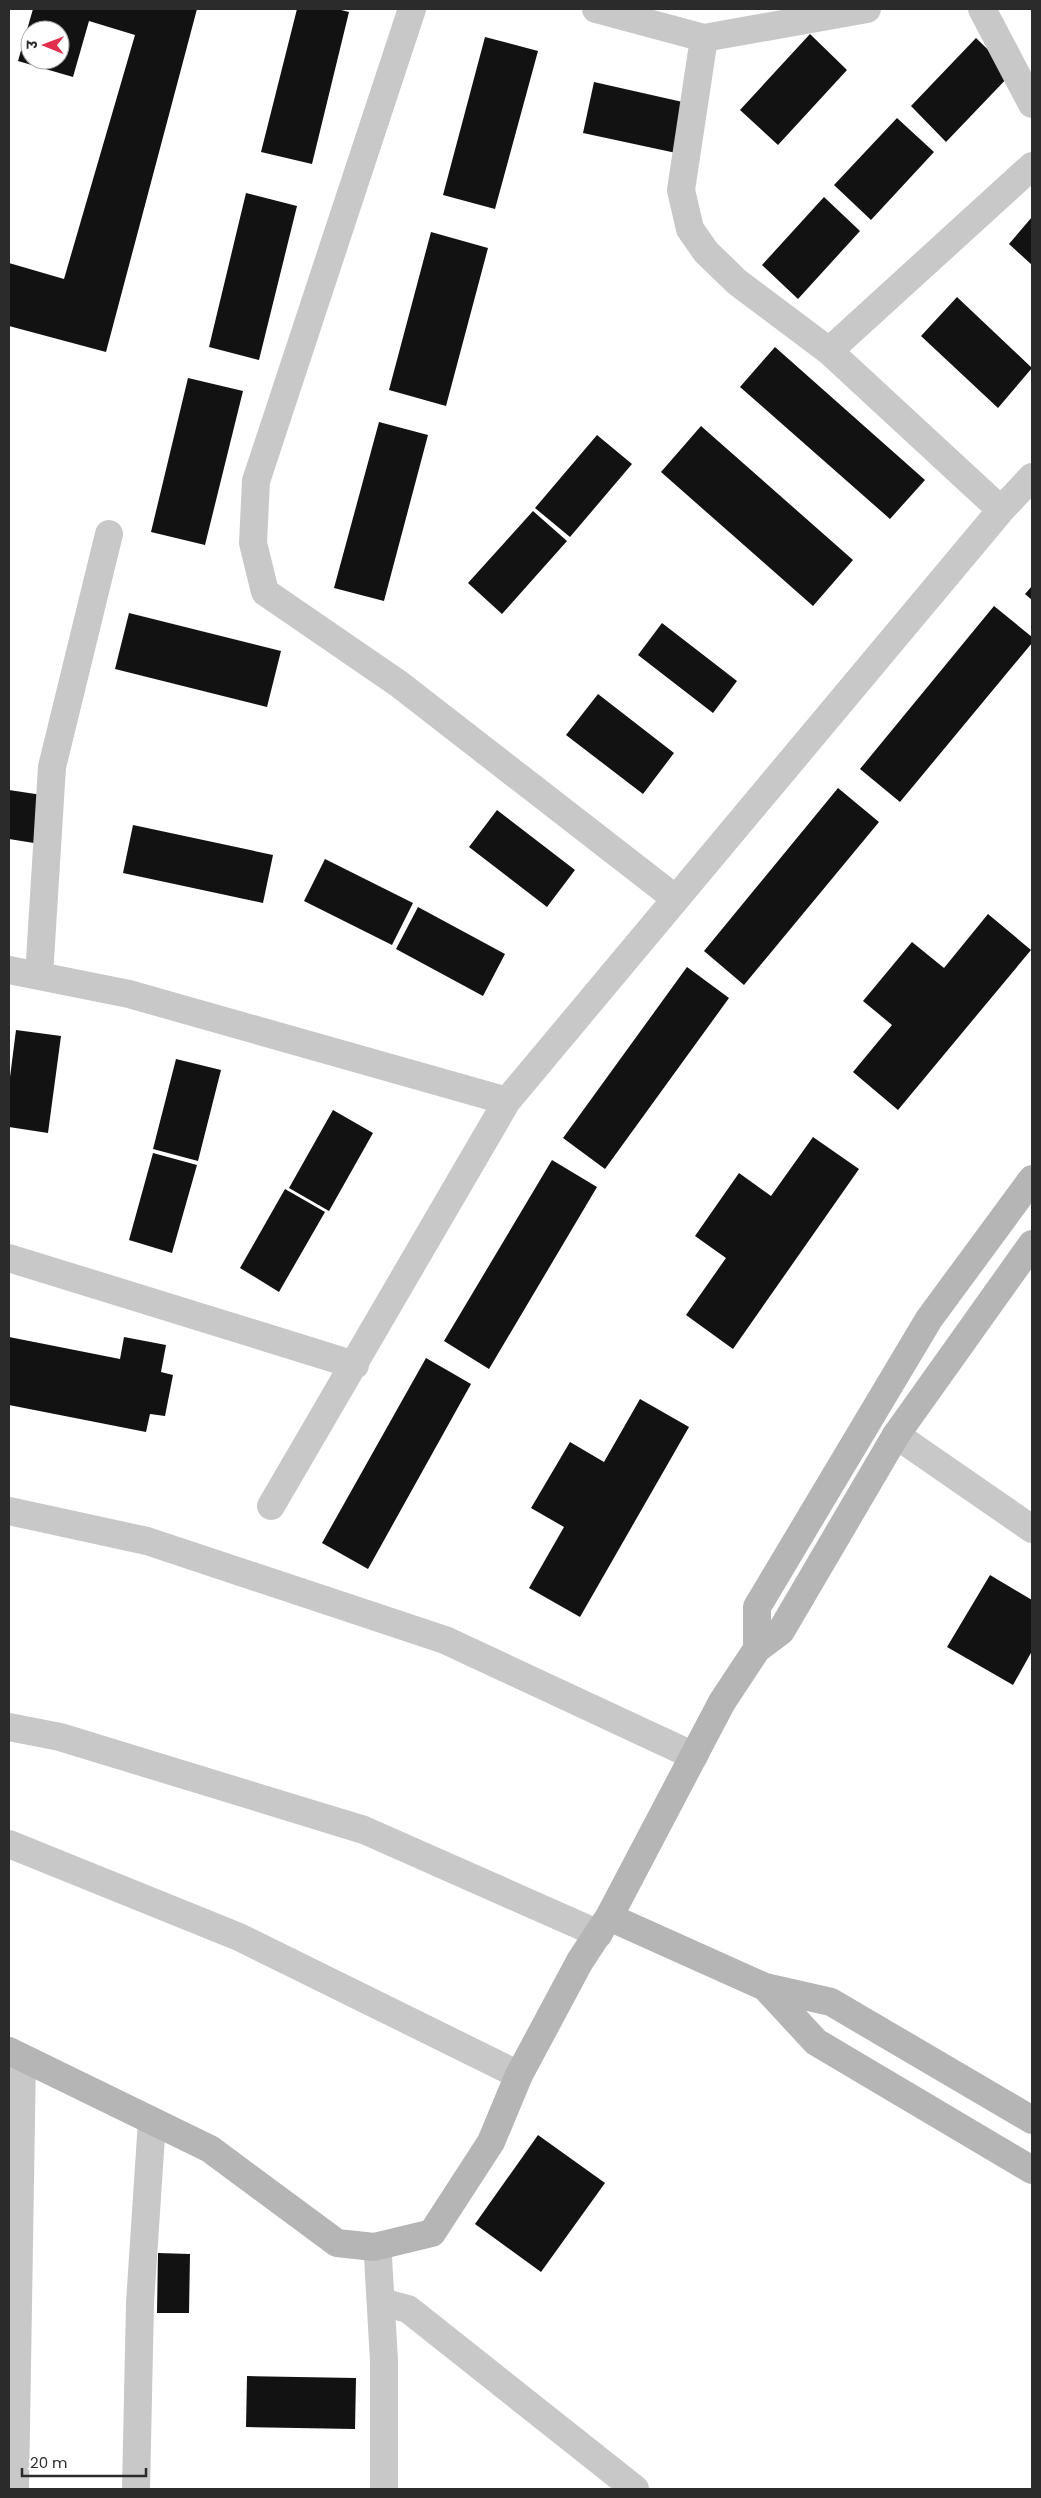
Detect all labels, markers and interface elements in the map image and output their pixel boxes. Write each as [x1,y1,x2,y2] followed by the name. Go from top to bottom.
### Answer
[20,20,70,70] north arrow
[22,40,42,50] text: उ
[22,2446,146,2478] scale bar
[30,2452,68,2473] text: 20 m

